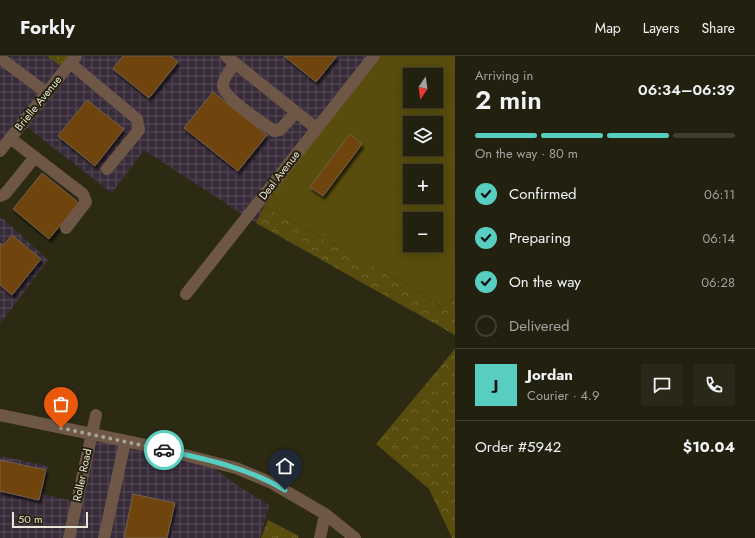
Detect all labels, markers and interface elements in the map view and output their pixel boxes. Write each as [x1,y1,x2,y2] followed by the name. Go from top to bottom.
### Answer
[20,14,75,41] text: Forkly
[595,18,621,38] text: Map
[643,18,679,38] text: Layers
[701,18,735,38] text: Share
[475,66,533,85] text: Arriving in
[403,68,443,108] north arrow
[403,68,443,252] map controls
[11,72,65,134] street label: Brielle Avenue
[638,79,735,101] text: 06:34–06:39
[475,81,542,119] text: 2 min
[403,116,443,156] button: layers
[475,144,578,163] text: On the way · 80 m
[255,147,304,203] street label: Deal Avenue
[403,164,443,204] button: +
[475,183,497,205] icon: check
[509,183,577,205] text: Confirmed
[704,185,735,204] text: 06:11
[403,212,443,252] button: −
[475,227,497,249] icon: check
[509,227,571,249] text: Preparing
[702,229,735,248] text: 06:14
[475,271,497,293] icon: check
[509,271,581,293] text: On the way
[701,273,735,292] text: 06:28
[509,315,570,337] text: Delivered
[527,364,573,386] text: Jordan
[641,364,683,406] button: chat
[693,364,735,406] button: phone
[494,374,498,396] text: J
[527,386,600,405] text: Courier · 4.9
[44,387,78,428] pin
[50,393,72,415] icon: bag
[144,430,184,470] courier
[475,436,561,458] text: Order #5942
[683,436,735,458] text: $10.04
[153,439,175,461] icon: car
[69,447,95,503] street label: Roller Road
[268,449,302,490] pin
[274,455,296,477] icon: home
[12,510,88,529] scale bar
[18,511,43,527] text: 50 m

